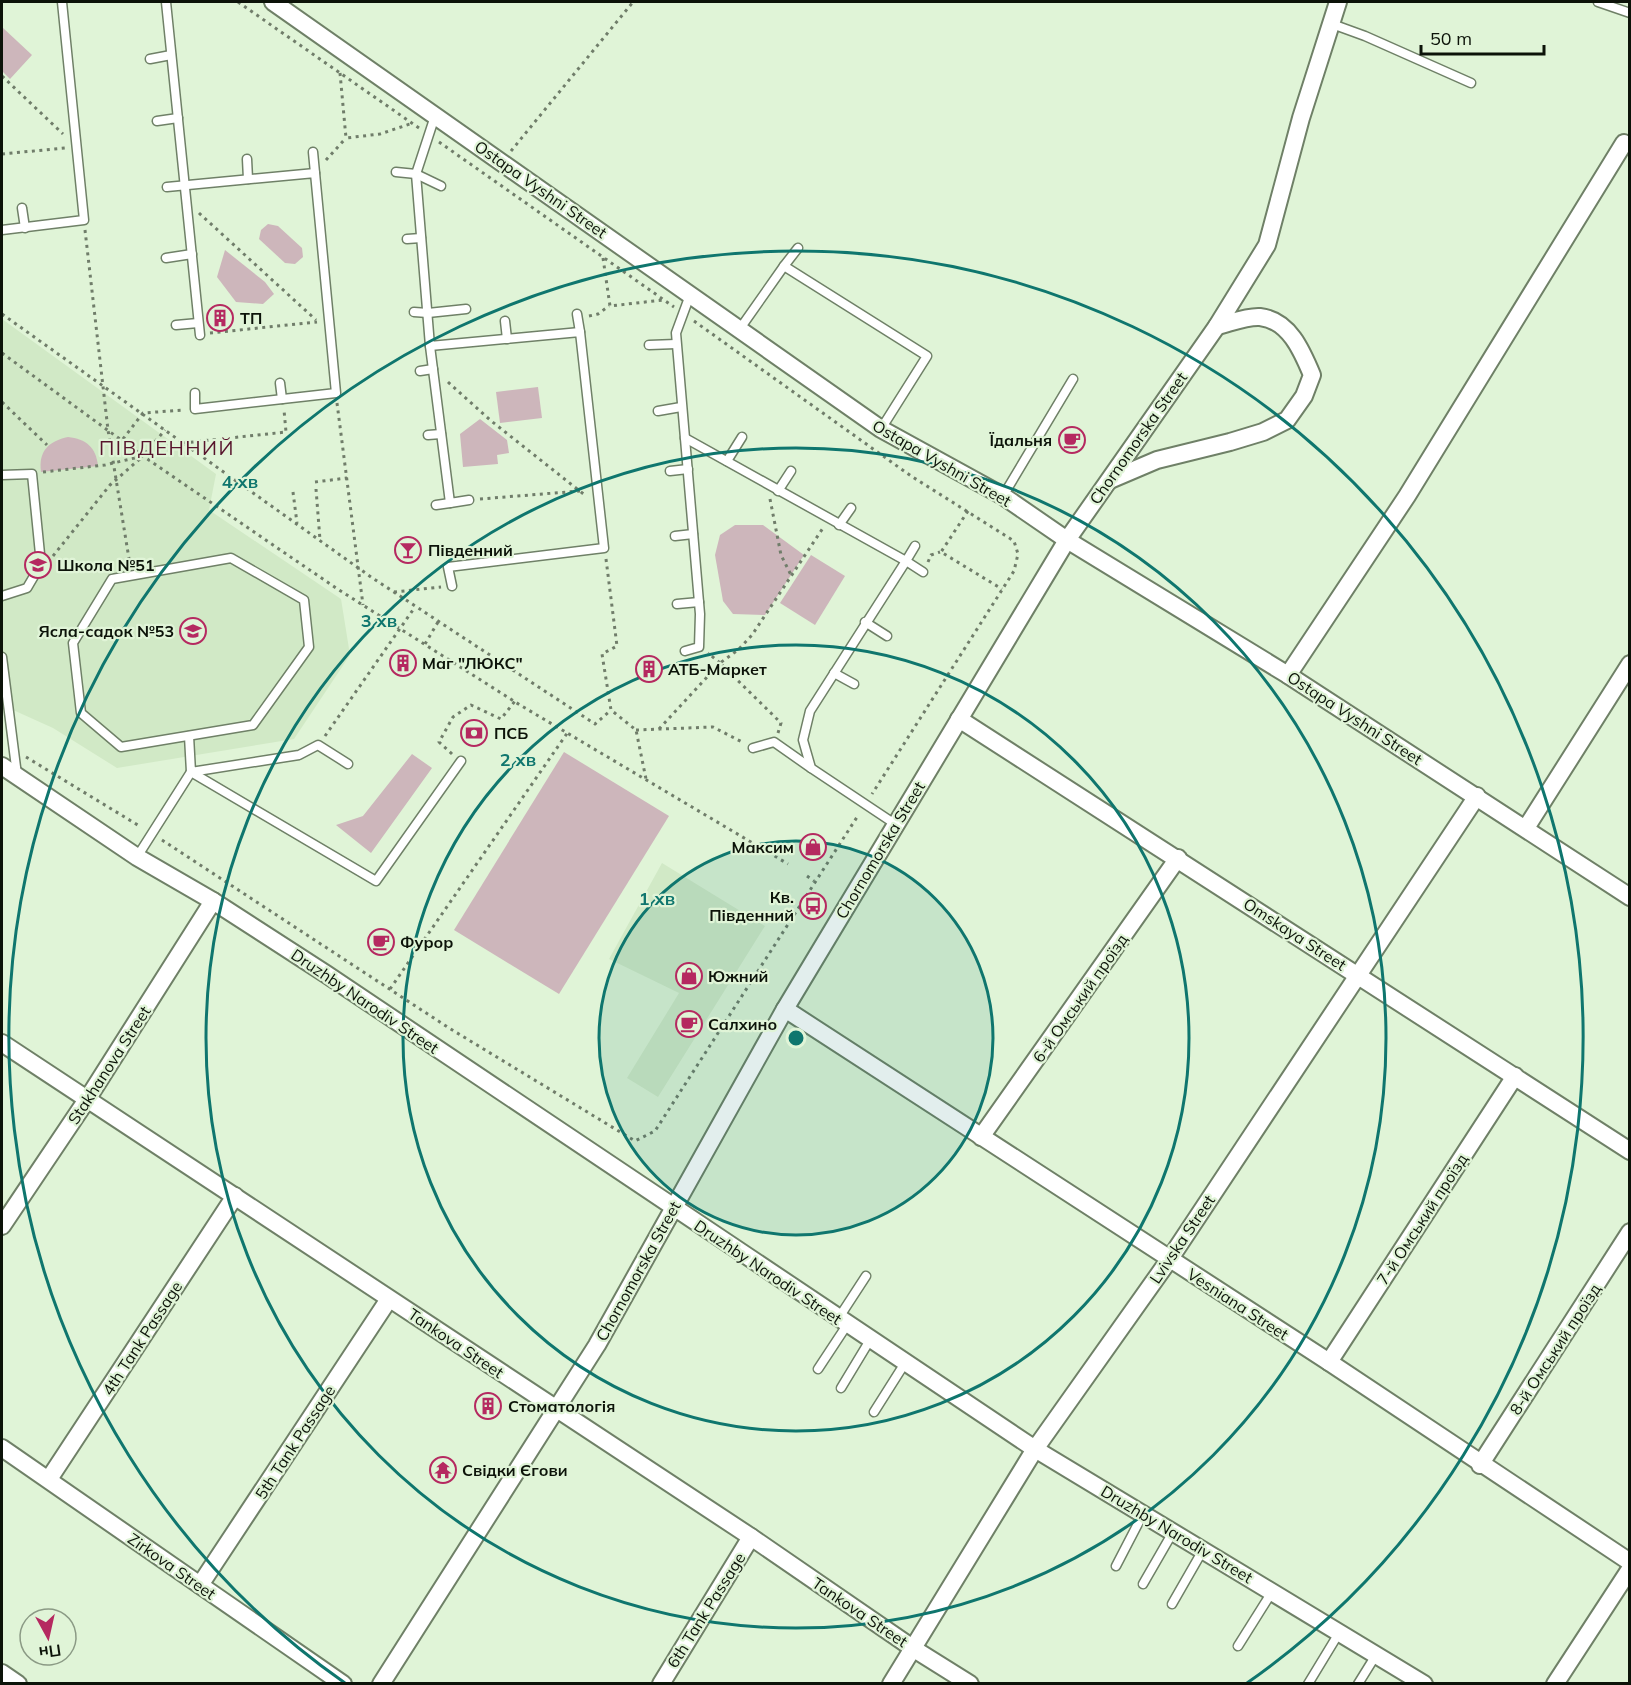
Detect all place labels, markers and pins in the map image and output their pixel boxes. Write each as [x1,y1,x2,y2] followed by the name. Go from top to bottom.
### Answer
[205,303,235,333] building icon: ТП
[240,308,262,328] place label: ТП
[1057,425,1087,455] cafe icon: Їдальня
[988,430,1052,450] place label: Їдальня
[393,535,423,565] bar icon: Південний
[428,540,513,560] place label: Південний
[23,550,53,580] school or university icon: Школа №51
[57,555,155,575] place label: Школа №51
[178,616,208,646] school or university icon: Ясла-садок №53
[38,621,174,641] place label: Ясла-садок №53
[388,648,418,678] building icon: Маг "ЛЮКС"
[422,653,523,673] place label: Маг "ЛЮКС"
[634,654,664,684] building icon: АТБ-Маркет
[668,659,767,679] place label: АТБ-Маркет
[459,718,489,748] bank icon: ПСБ
[494,723,528,743] place label: ПСБ
[798,832,828,862] shop icon: Максим
[732,837,794,857] place label: Максим
[709,887,794,925] place label: Кв. Південний
[798,891,828,921] bus stop icon: Кв. Південний
[366,927,396,957] cafe icon: Фурор
[400,932,453,952] place label: Фурор
[674,961,704,991] shop icon: Южний
[708,966,768,986] place label: Южний
[674,1009,704,1039] cafe icon: Салхино
[708,1014,777,1034] place label: Салхино
[786,1028,806,1048] centre of rings
[473,1391,503,1421] building icon: Стоматологія
[508,1396,615,1416] place label: Стоматологія
[428,1455,458,1485] temple icon: Свідки Єгови
[462,1460,568,1480] place label: Свідки Єгови

